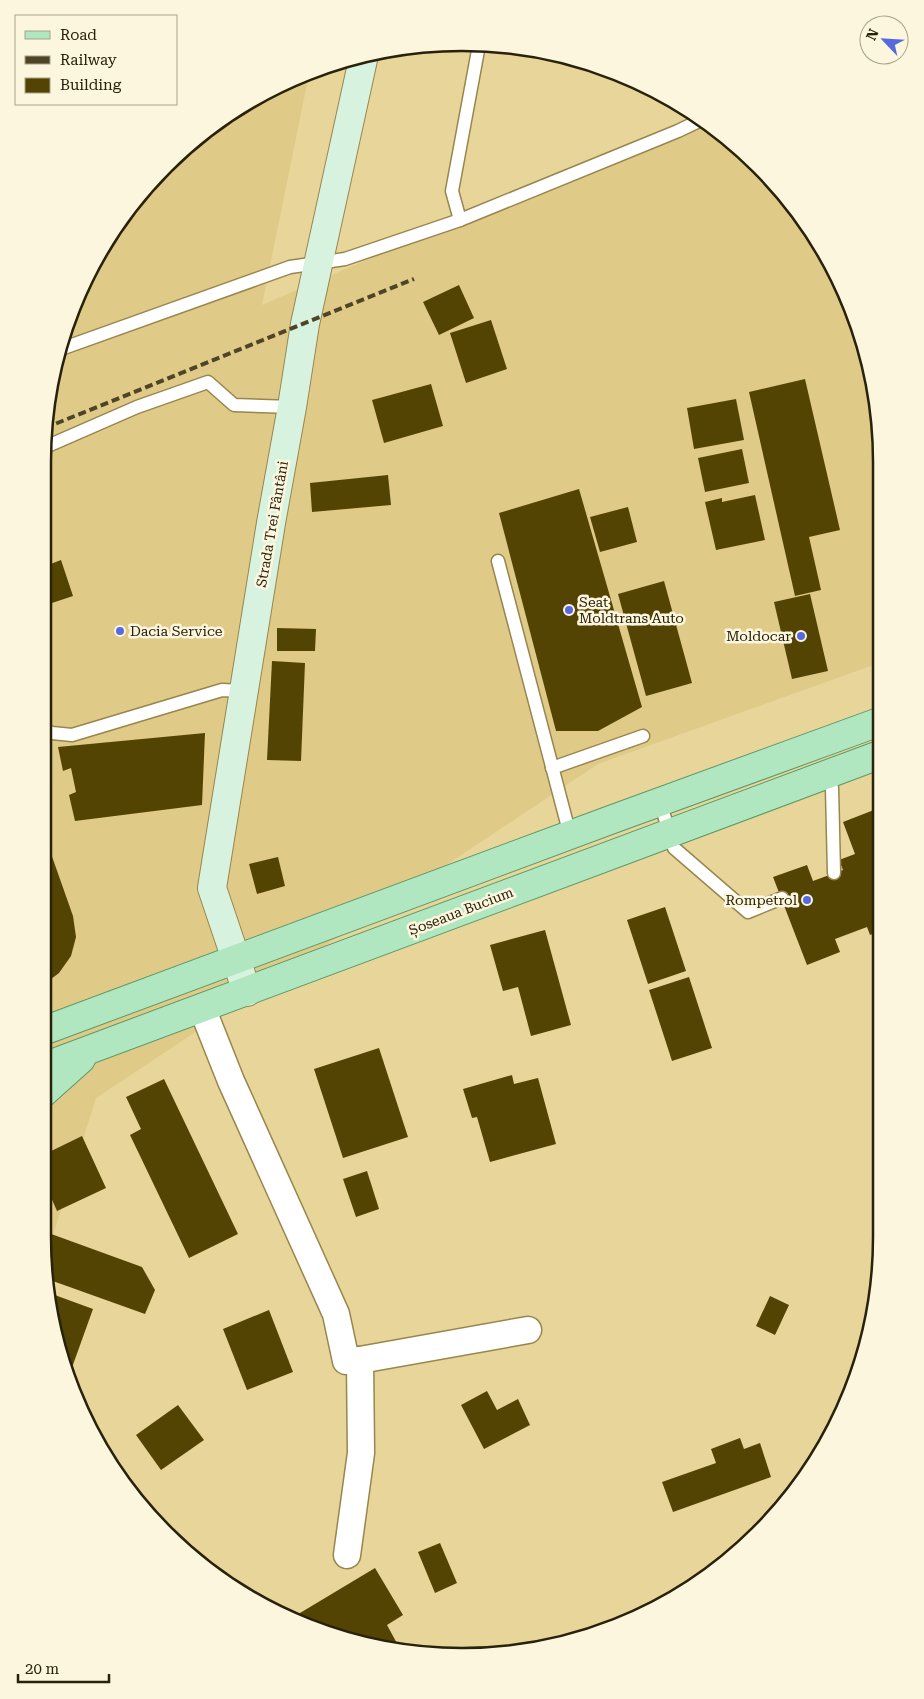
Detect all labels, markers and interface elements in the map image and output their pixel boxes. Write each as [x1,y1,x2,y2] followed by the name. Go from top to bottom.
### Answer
[15,15,178,105] legend
[859,15,909,65] north arrow
[60,26,97,44] text: Road
[863,26,882,43] text: N
[60,51,117,69] text: Railway
[60,76,122,94] text: Building
[253,459,291,588] street label: Strada Trei Fântâni
[579,594,684,626] place label: Seat Moldtrans Auto
[563,604,575,616] marker: Seat Moldtrans Auto
[130,623,223,639] place label: Dacia Service
[114,625,126,637] marker: Dacia Service
[726,628,791,644] place label: Moldocar
[795,630,807,642] marker: Moldocar
[406,884,516,939] street label: Șoseaua Bucium
[726,892,798,908] place label: Rompetrol
[801,894,813,906] marker: Rompetrol
[18,1652,109,1684] scale bar
[25,1660,60,1678] text: 20 m

